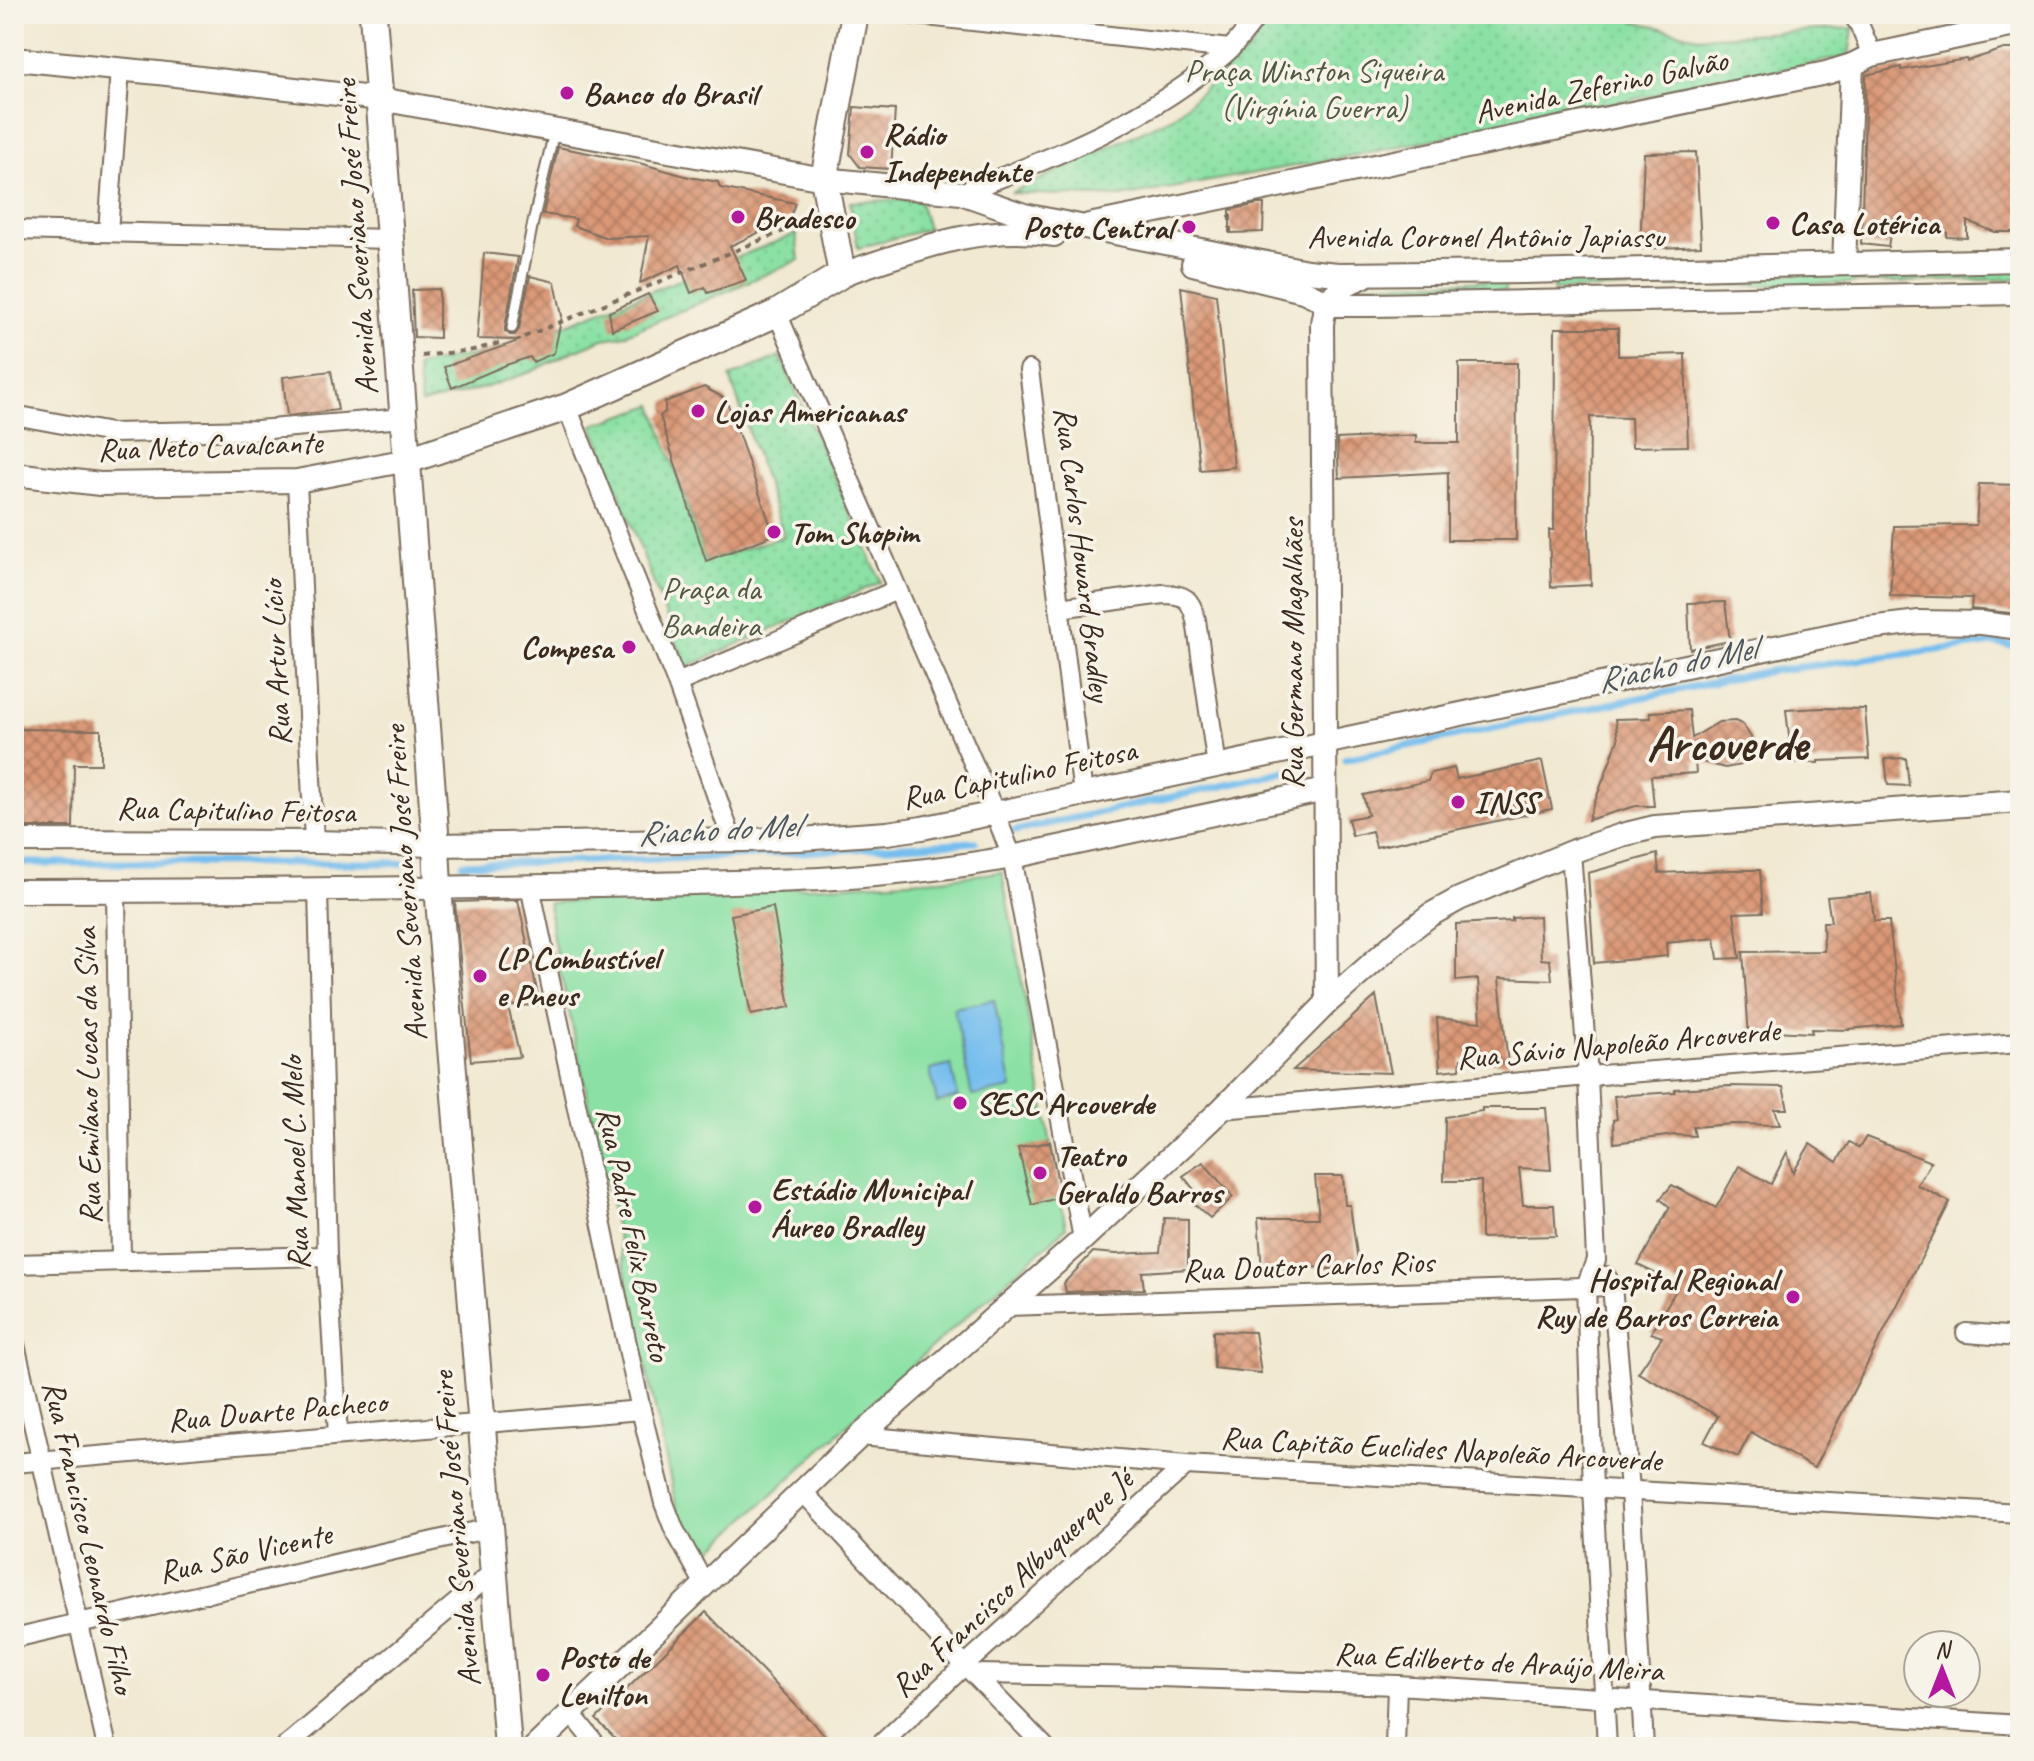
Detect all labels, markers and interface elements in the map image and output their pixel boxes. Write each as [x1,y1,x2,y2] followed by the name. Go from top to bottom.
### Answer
[1471,39,1733,133] street label: Avenida Zeferino Galvão
[1185,50,1445,128] park label: Praça Winston Siqueira (Virgínia Guerra)
[583,73,764,114] place label: Banco do Brasil
[324,75,387,396] street label: Avenida Severiano José Freire
[558,84,576,102] marker: Banco do Brasil
[883,114,1034,192] place label: Rádio Independente
[858,143,876,161] marker: Rádio Independente
[754,197,857,238] place label: Bradesco
[1789,203,1942,244] place label: Casa Lotérica
[1023,207,1179,248] place label: Posto Central
[729,208,747,226] marker: Bradesco
[1764,214,1782,232] marker: Casa Lotérica
[1308,216,1667,257] street label: Avenida Coronel Antônio Japiassu
[1180,218,1198,236] marker: Posto Central
[714,391,908,432] place label: Lojas Americanas
[689,402,707,420] marker: Lojas Americanas
[1045,405,1122,707] street label: Rua Carlos Howard Bradley
[97,421,326,470] street label: Rua Neto Cavalcante
[790,512,921,553] place label: Tom Shopim
[1272,516,1313,789] street label: Rua Germano Magalhães
[765,523,783,541] marker: Tom Shopim
[661,568,763,646] park label: Praça da Bandeira
[251,575,301,747] street label: Rua Artur Lício
[1593,624,1770,702] water label: Riacho do Mel
[521,627,616,668] place label: Compesa
[620,638,638,656] marker: Compesa
[1647,714,1811,774] district label: Arcoverde
[373,721,436,1042] street label: Avenida Severiano José Freire
[898,729,1142,819] street label: Rua Capitulino Feitosa
[1474,782,1543,823] place label: INSS
[116,787,358,833] street label: Rua Capitulino Feitosa
[1449,793,1467,811] marker: INSS
[637,803,811,855] water label: Riacho do Mel
[65,925,111,1225] street label: Rua Emilano Lucas da Silva
[496,938,665,1016] place label: LP Combustível e Pneus
[471,967,489,985] marker: LP Combustível e Pneus
[1455,1009,1784,1079] street label: Rua Sávio Napoleão Arcoverde
[271,1052,319,1271] street label: Rua Manoel C. Melo
[976,1083,1157,1124] place label: SESC Arcoverde
[951,1094,969,1112] marker: SESC Arcoverde
[587,1103,681,1366] street label: Rua Padre Felix Barreto
[1056,1135,1225,1213] place label: Teatro Geraldo Barros
[1031,1164,1049,1182] marker: Teatro Geraldo Barros
[771,1169,974,1247] place label: Estádio Municipal Áureo Bradley
[746,1198,764,1216] marker: Estádio Municipal Áureo Bradley
[1181,1241,1438,1291] street label: Rua Doutor Carlos Rios
[1535,1259,1783,1337] place label: Hospital Regional Ruy de Barros Correia
[1784,1288,1802,1306] marker: Hospital Regional Ruy de Barros Correia
[422,1367,490,1688] street label: Avenida Severiano José Freire
[33,1377,146,1701] street label: Rua Francisco Leonardo Filho
[166,1381,392,1441] street label: Rua Duarte Pacheco
[1219,1417,1665,1481] street label: Rua Capitão Euclides Napoleão Arcoverde
[882,1457,1145,1706] street label: Rua Francisco Albuquerque Jé
[155,1513,338,1593] street label: Rua São Vicente
[1902,1629,1982,1709] north arrow
[1334,1633,1666,1691] street label: Rua Edilberto de Araújo Meira
[1935,1636,1952,1664] text: N
[559,1637,652,1715] place label: Posto de Lenilton
[534,1666,552,1684] marker: Posto de Lenilton

